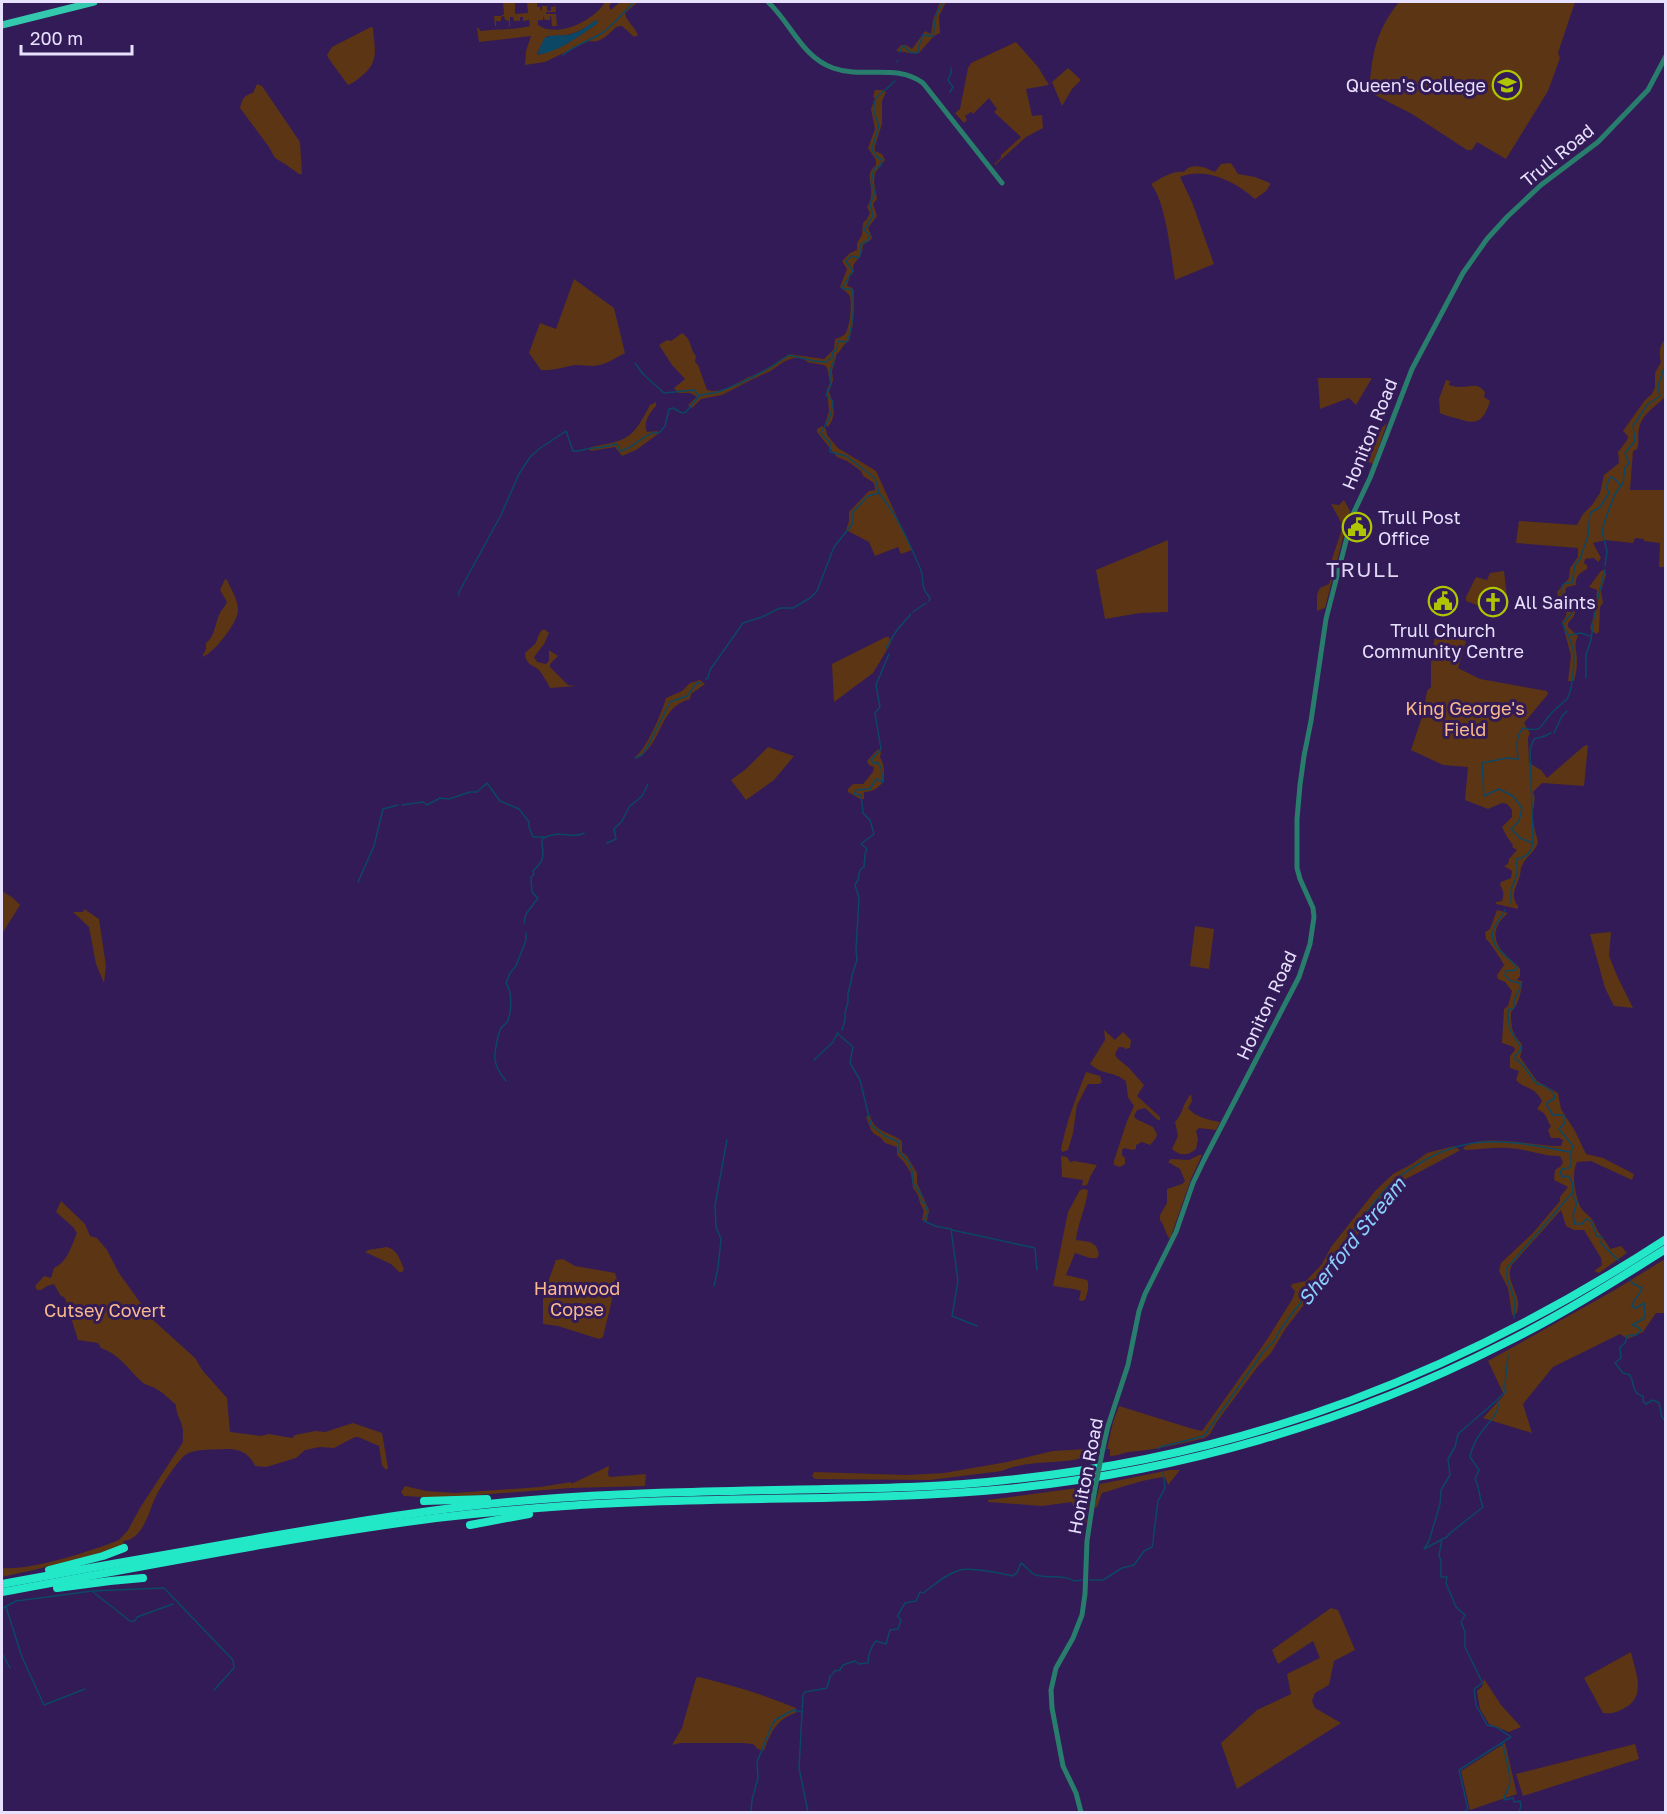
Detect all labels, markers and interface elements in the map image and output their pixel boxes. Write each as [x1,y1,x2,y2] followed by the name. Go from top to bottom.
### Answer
[21,18,132,56] scale bar
[30,27,83,49] text: 200 m
[1491,69,1523,101] school or university icon: Queen's College
[1346,74,1486,96] place label: Queen's College
[1516,119,1598,191] street label: Trull Road
[1337,375,1401,493] street label: Honiton Road
[1378,506,1461,549] place label: Trull Post Office
[1341,511,1373,543] public building icon: Trull Post Office
[1326,556,1400,582] district label: TRULL
[1427,585,1459,617] public building icon: Trull Church Community Centre
[1477,586,1509,618] church icon: All Saints
[1514,591,1596,613] place label: All Saints
[1362,619,1524,662] place label: Trull Church Community Centre
[1405,697,1525,740] park label: King George's Field
[1231,947,1301,1063] street label: Honiton Road
[1292,1171,1411,1310] water label: Sherford Stream
[534,1277,620,1320] park label: Hamwood Copse
[44,1299,166,1321] park label: Cutsey Covert
[1063,1416,1107,1536] street label: Honiton Road

